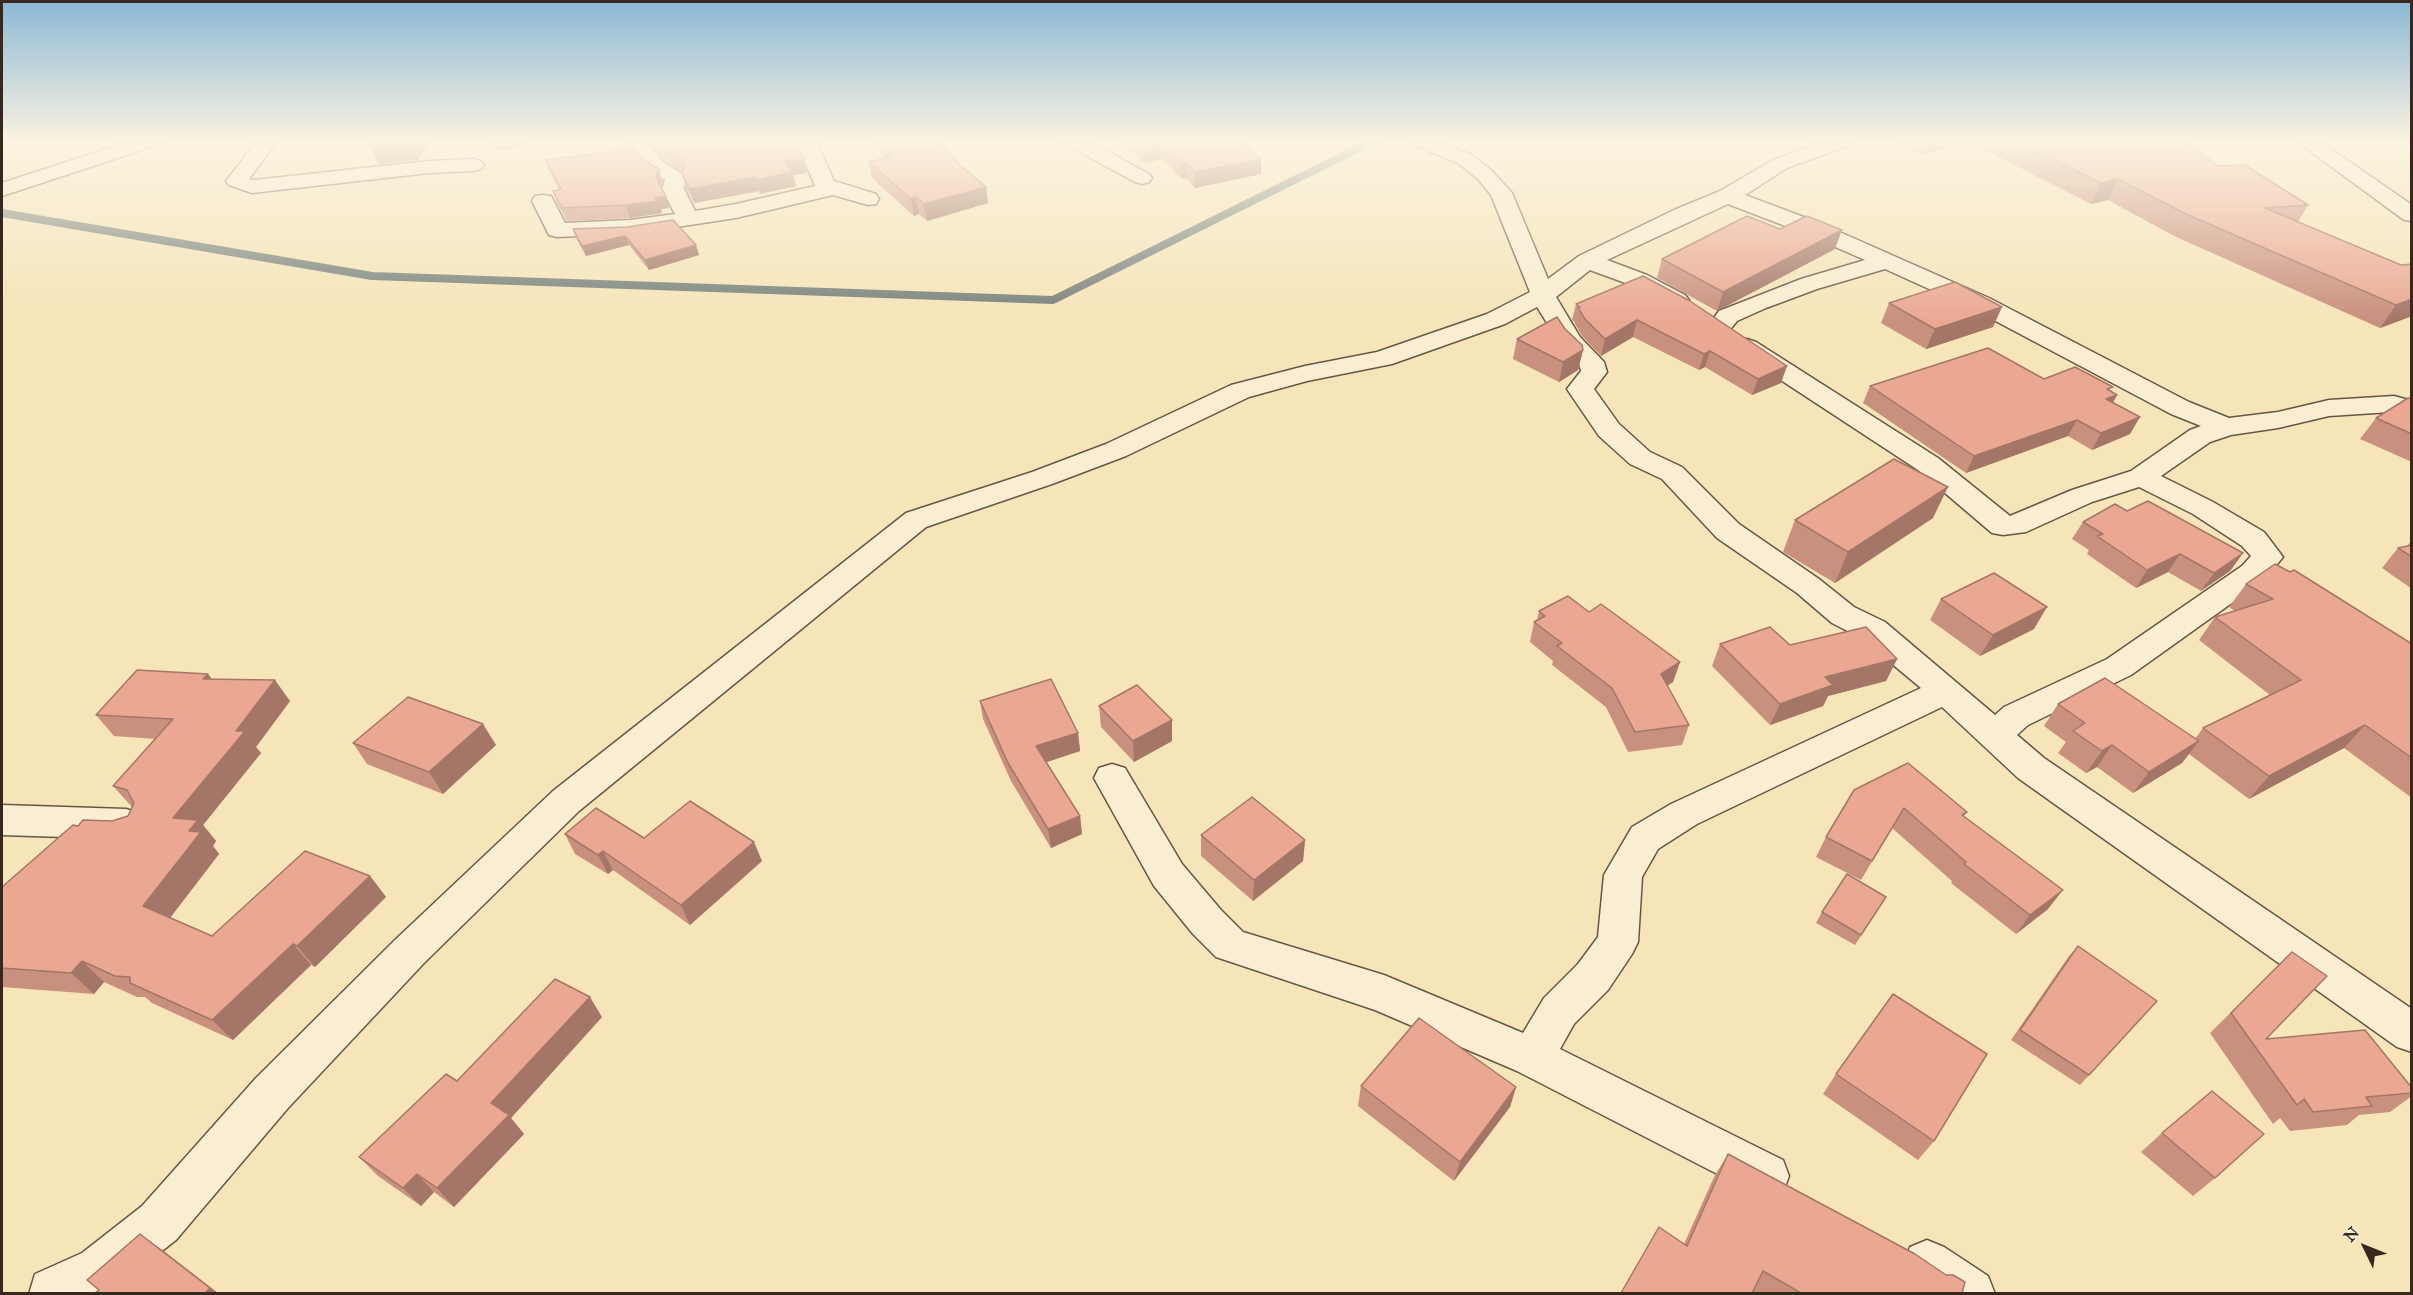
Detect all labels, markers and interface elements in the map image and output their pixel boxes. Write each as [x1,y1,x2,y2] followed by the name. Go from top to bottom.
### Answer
[2335,1217,2395,1277] north arrow
[2340,1223,2363,1246] text: N

